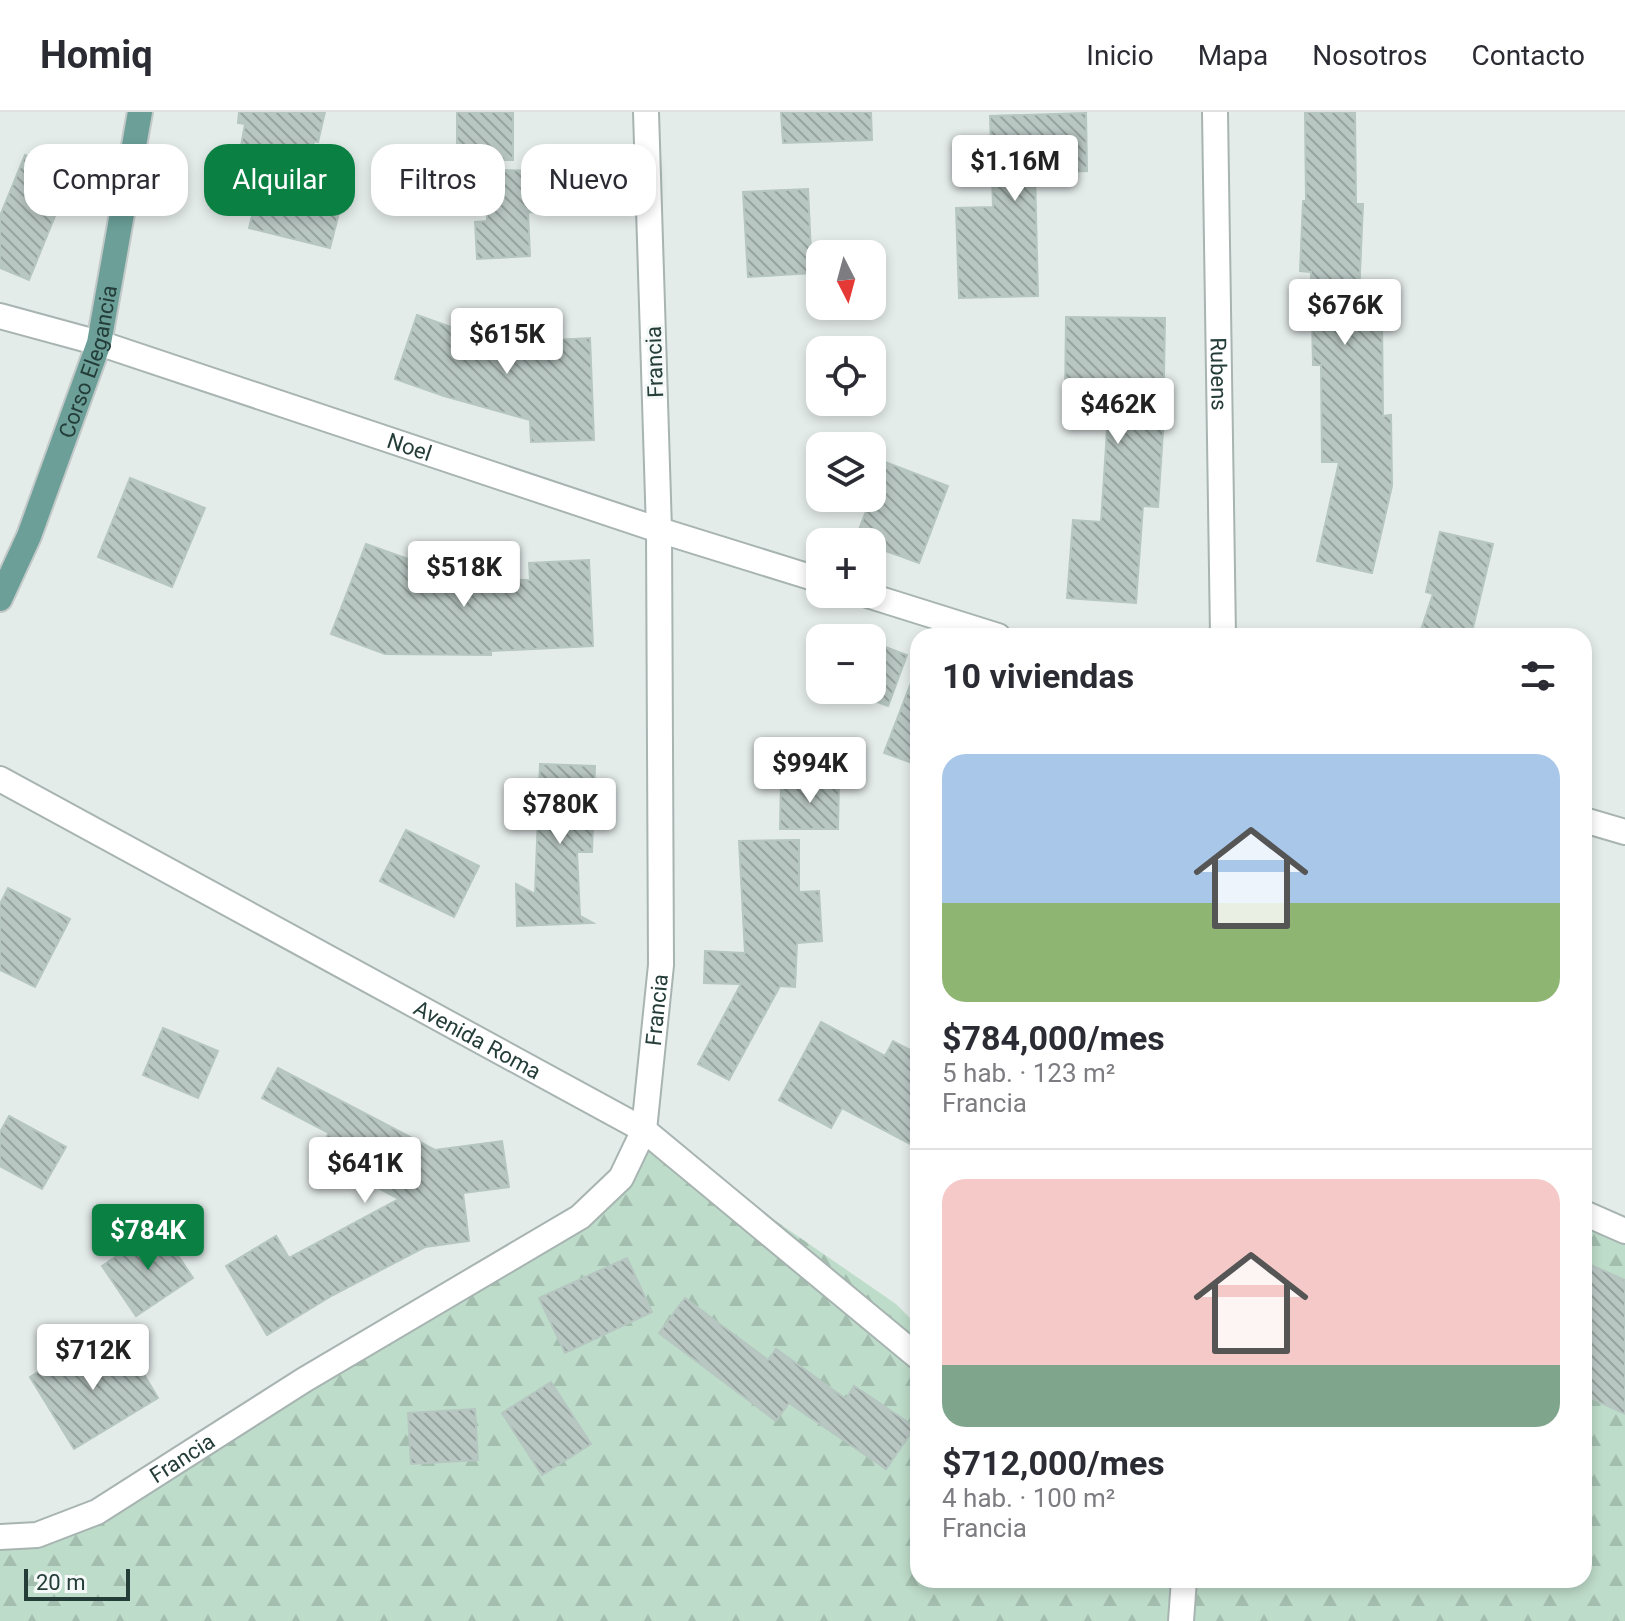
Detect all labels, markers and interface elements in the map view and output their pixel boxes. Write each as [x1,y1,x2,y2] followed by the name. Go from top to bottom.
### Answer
[40,33,153,77] text: Homiq
[1086,39,1154,72] text: Inicio
[1198,39,1268,72] text: Mapa
[1312,39,1427,72] text: Nosotros
[1471,39,1585,72] text: Contacto
[950,135,1080,203] pin: $1.16M
[24,144,188,216] chip: Comprar
[204,144,355,216] chip: Alquilar
[371,144,505,216] chip: Filtros
[521,144,656,216] chip: Nuevo
[970,146,1060,176] text: $1.16M
[806,240,886,320] north arrow
[806,240,886,704] map controls
[1289,279,1401,347] pin: $676K
[54,283,122,441] street label: Corso Elegancia
[1307,290,1383,320] text: $676K
[451,308,563,376] pin: $615K
[469,319,545,349] text: $615K
[641,326,668,398] street label: Francia
[806,336,886,416] button: locate
[1205,337,1232,411] street label: Rubens
[1062,378,1174,446] pin: $462K
[1080,389,1156,419] text: $462K
[384,428,435,466] street label: Noel
[806,432,886,512] button: layers
[806,528,886,608] button: +
[408,541,520,609] pin: $518K
[426,552,502,582] text: $518K
[806,624,886,704] button: −
[1516,654,1560,698] icon: filters
[942,656,1134,696] text: 10 viviendas
[754,737,866,805] pin: $994K
[772,748,848,778] text: $994K
[504,778,616,846] pin: $780K
[522,789,598,819] text: $780K
[1179,806,1323,950] icon: home
[641,973,673,1047] street label: Francia
[410,995,545,1084] street label: Avenida Roma
[942,1018,1165,1058] text: $784,000/mes
[942,1058,1115,1088] text: 5 hab. · 123 m²
[942,1088,1027,1118] text: Francia
[309,1137,421,1205] pin: $641K
[327,1148,403,1178] text: $641K
[92,1204,204,1272] pin: $784K
[110,1215,186,1245] text: $784K
[1179,1231,1323,1375] icon: home
[37,1324,149,1392] pin: $712K
[55,1335,131,1365] text: $712K
[145,1428,219,1488] street label: Francia
[942,1443,1165,1483] text: $712,000/mes
[942,1483,1115,1513] text: 4 hab. · 100 m²
[942,1513,1027,1543] text: Francia
[24,1565,130,1601] scale bar
[36,1570,85,1595] text: 20 m

